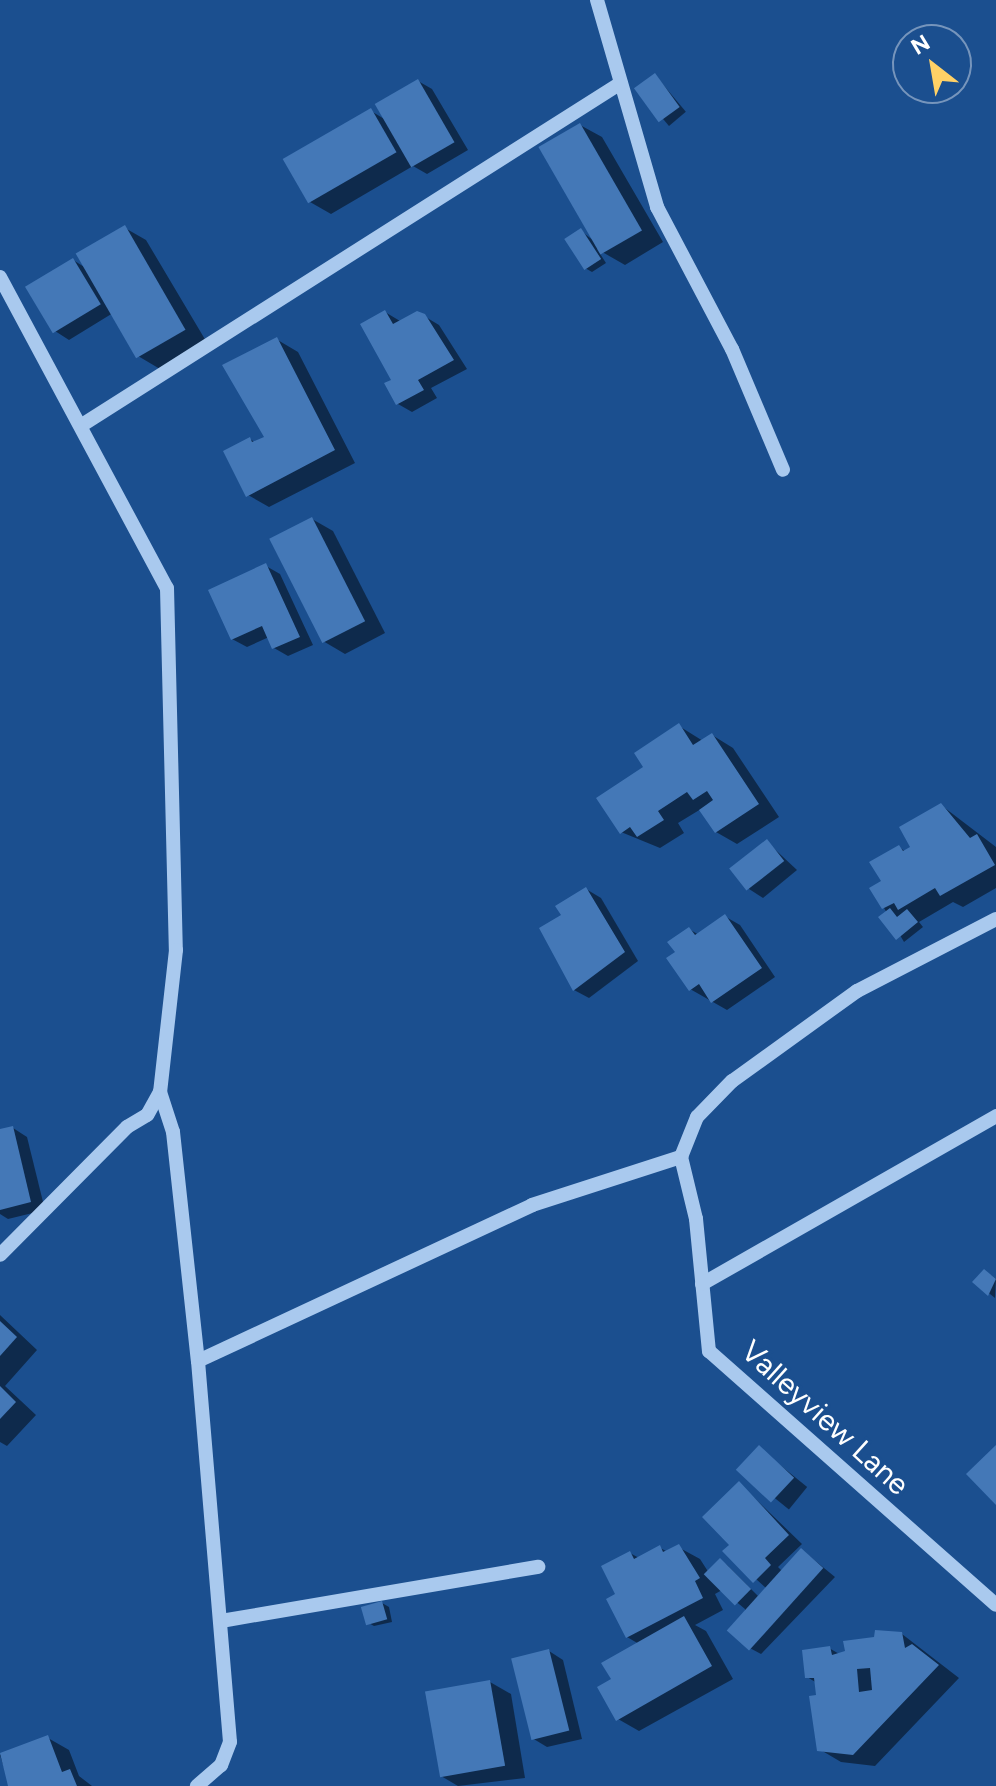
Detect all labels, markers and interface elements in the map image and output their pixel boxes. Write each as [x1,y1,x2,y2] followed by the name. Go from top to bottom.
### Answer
[892,24,972,104] north arrow
[906,29,935,61] text: N
[734,1333,916,1503] street label: Valleyview Lane

